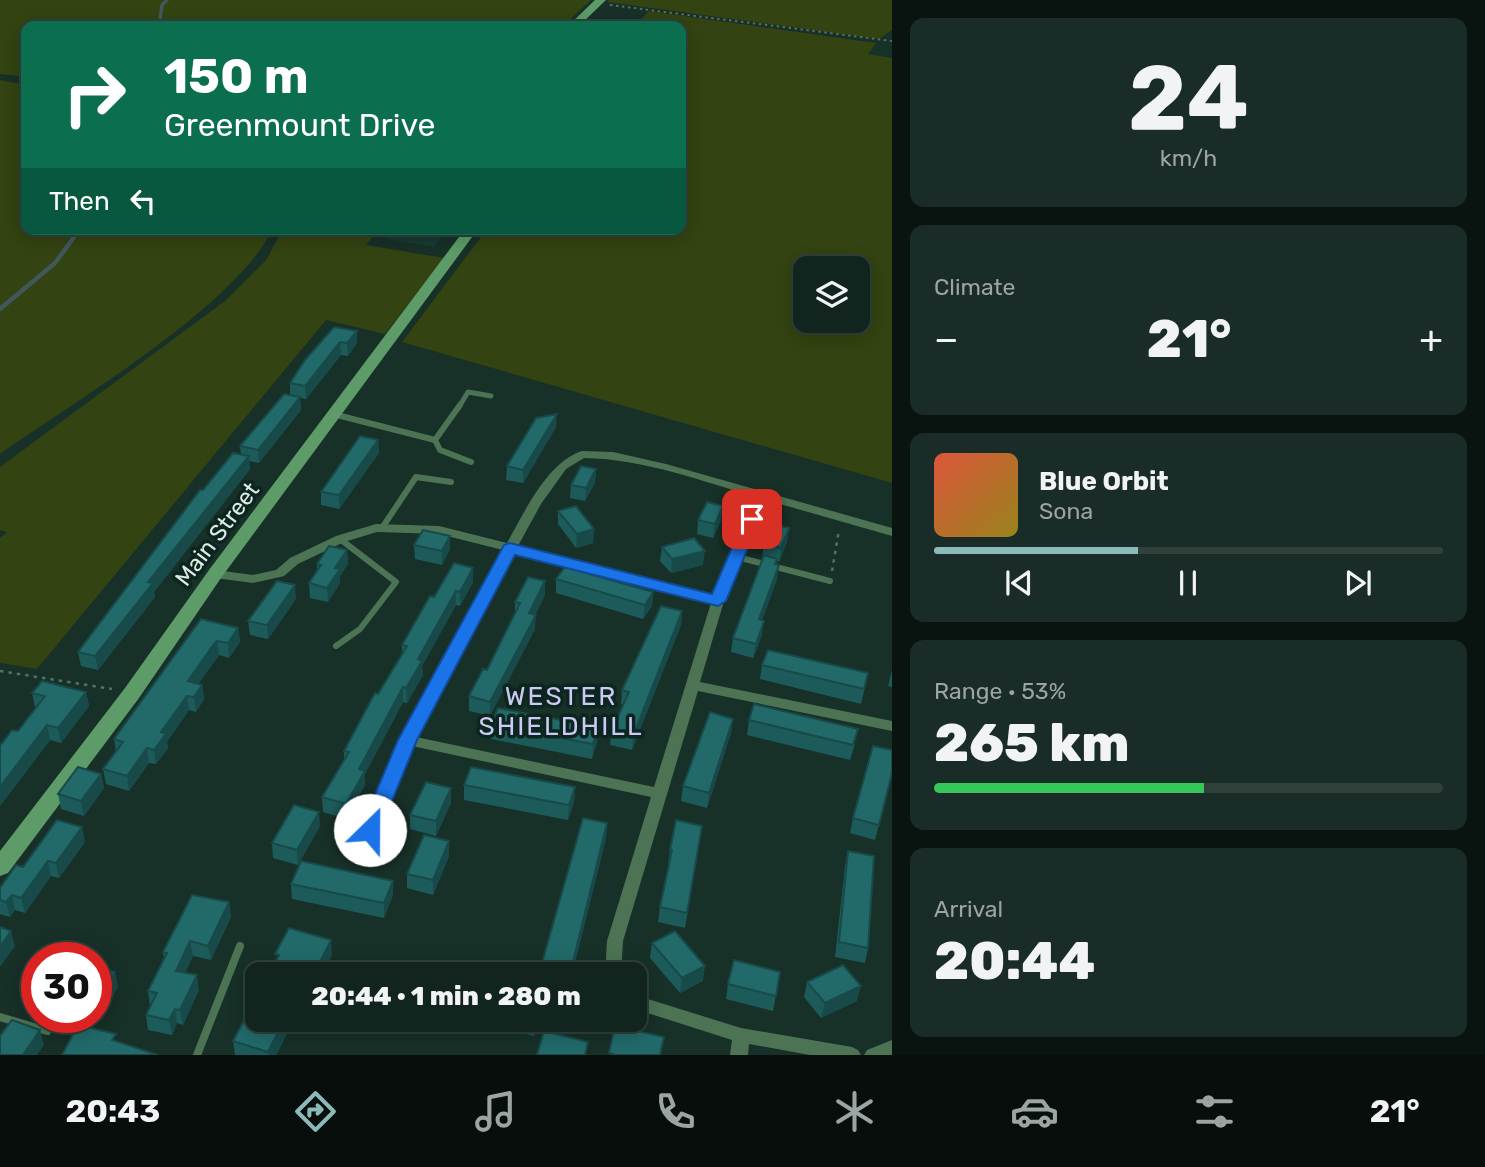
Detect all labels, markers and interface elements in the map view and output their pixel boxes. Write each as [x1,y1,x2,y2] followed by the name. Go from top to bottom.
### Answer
[1128,44,1249,152] text: 24
[164,47,309,105] text: 150 m
[49,49,140,140] icon: right
[164,106,435,144] text: Greenmount Drive
[1160,144,1217,172] text: km/h
[124,182,162,220] icon: left
[49,186,110,217] text: Then
[793,256,870,333] map controls
[793,256,870,333] button: layers
[934,273,1015,301] text: Climate
[1147,308,1231,370] text: 21°
[934,316,959,362] text: −
[1419,316,1443,362] text: +
[1039,466,1169,497] text: Blue Orbit
[169,477,265,591] street label: Main Street
[722,489,782,549] pin
[1039,497,1093,525] text: Sona
[733,500,771,538] icon: arrive
[1000,564,1038,602] icon: previous
[1169,564,1207,602] icon: pause
[1339,564,1377,602] icon: next
[934,677,1066,705] text: Range · 53%
[478,681,644,742] district label: WESTER SHIELDHILL
[934,712,1129,774] text: 265 km
[333,793,407,867] position arrow
[934,895,1003,923] text: Arrival
[934,930,1095,992] text: 20:44
[21,942,112,1033] speed limit sign: 30
[311,981,581,1012] text: 20:44 · 1 min · 280 m
[291,1087,340,1136] icon: directions
[471,1087,520,1136] icon: music
[651,1087,700,1136] icon: phone
[830,1087,879,1136] icon: climate
[1010,1087,1059,1136] icon: car
[1190,1087,1239,1136] icon: filters
[65,1092,160,1130] text: 20:43
[1370,1092,1420,1130] text: 21°

